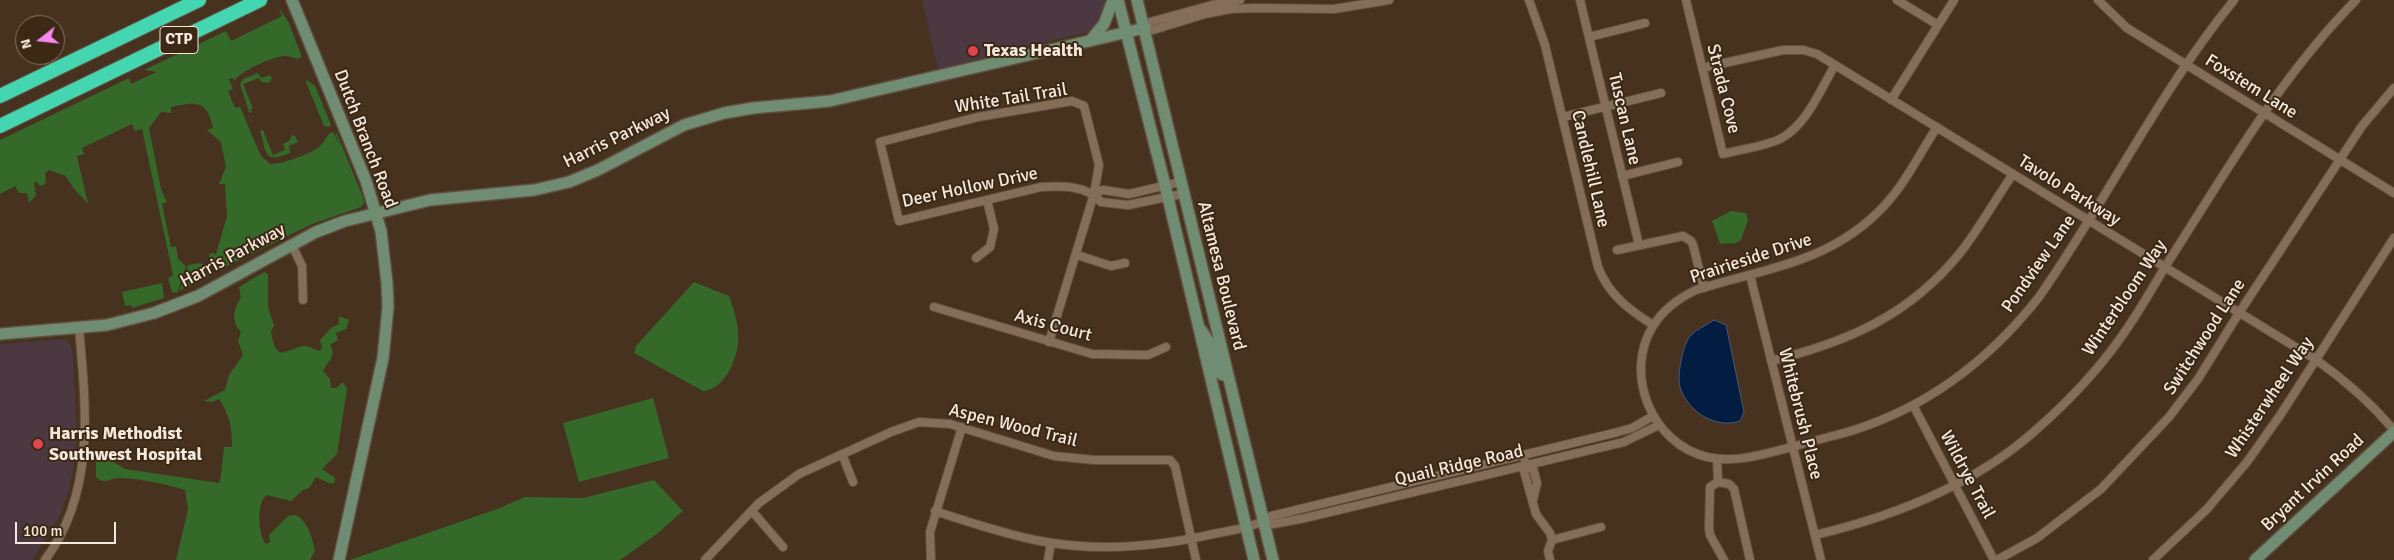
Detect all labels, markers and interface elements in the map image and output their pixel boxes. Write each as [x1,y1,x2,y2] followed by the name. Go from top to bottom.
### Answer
[15,15,65,65] north arrow
[160,26,198,54] road number: CTP
[17,37,36,51] text: N
[984,40,1083,62] place label: Texas Health
[1701,42,1745,136] street label: Strada Cove
[966,44,980,58] marker: Texas Health
[2201,50,2301,124] street label: Foxstem Lane
[329,67,401,211] street label: Dutch Branch Road
[1603,71,1645,167] street label: Tuscan Lane
[953,79,1069,119] street label: White Tail Trail
[560,103,674,173] street label: Harris Parkway
[1566,108,1614,230] street label: Candlehill Lane
[2014,151,2124,231] street label: Tavolo Parkway
[900,163,1040,213] street label: Deer Hollow Drive
[1192,199,1250,353] street label: Altamesa Boulevard
[1997,211,2081,317] street label: Pondview Lane
[177,219,289,293] street label: Harris Parkway
[1687,229,1815,289] street label: Prairieside Drive
[2078,236,2172,360] street label: Winterbloom Way
[2159,275,2251,399] street label: Switchwood Lane
[1012,305,1094,347] street label: Axis Court
[2221,333,2319,463] street label: Whisterwheel Way
[1773,346,1827,482] street label: Whitebrush Place
[946,400,1080,452] street label: Aspen Wood Trail
[49,423,202,466] place label: Harris Methodist Southwest Hospital
[1935,427,1999,523] street label: Wildrye Trail
[2257,430,2369,536] street label: Bryant Irvin Road
[31,437,45,451] marker: Harris Methodist Southwest Hospital
[1393,441,1525,491] street label: Quail Ridge Road
[18,512,119,544] scale bar
[23,522,63,540] text: 100 m

